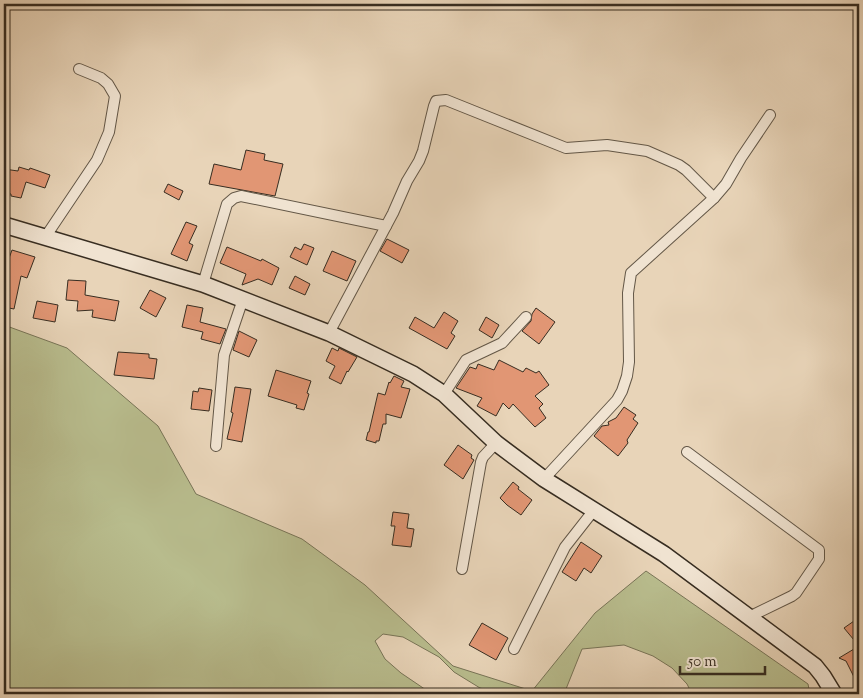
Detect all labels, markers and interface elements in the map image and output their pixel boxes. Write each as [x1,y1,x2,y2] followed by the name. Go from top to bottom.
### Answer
[680,643,766,675] scale bar
[687,652,717,673] text: 50 m

